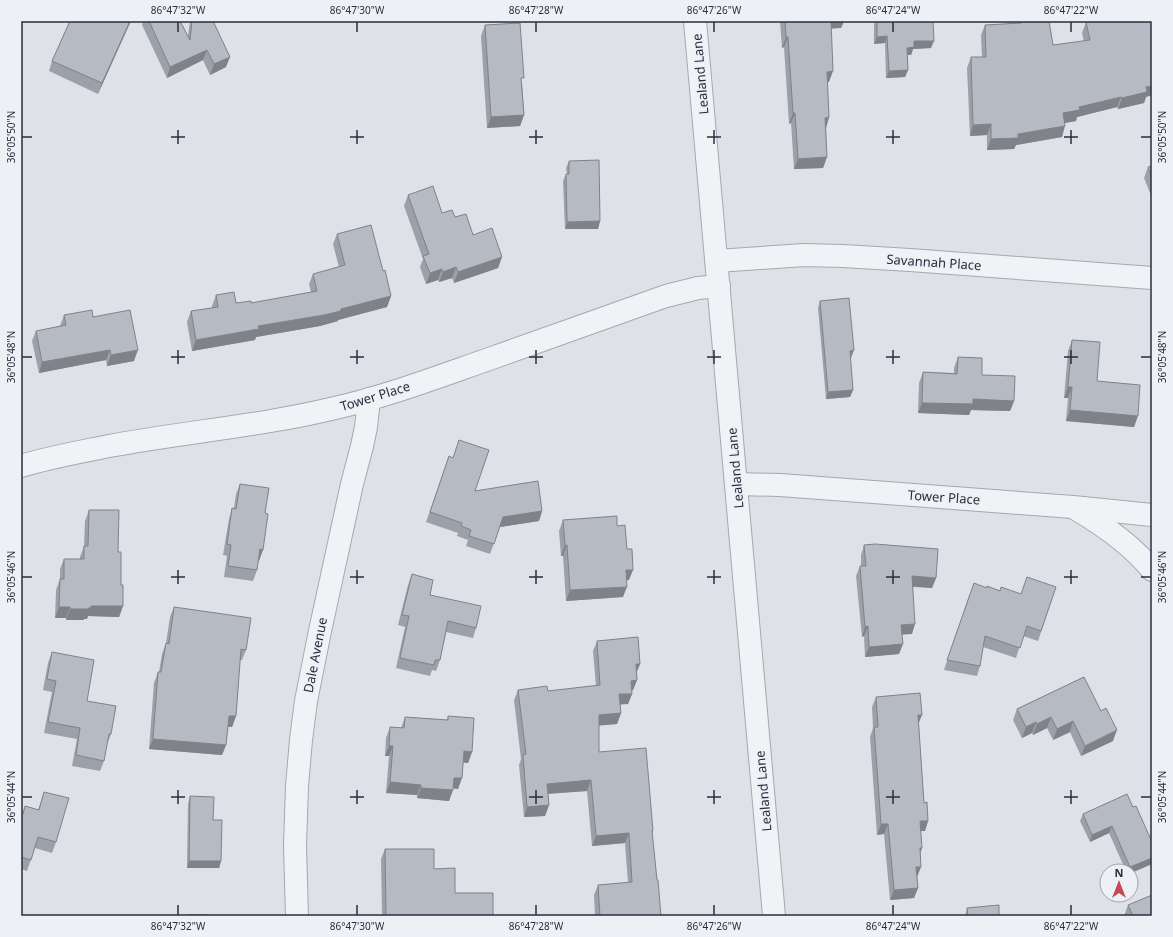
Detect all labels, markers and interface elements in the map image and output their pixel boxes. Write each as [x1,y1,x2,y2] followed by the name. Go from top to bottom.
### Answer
[151,3,206,17] text: 86°47'32"W
[330,3,385,17] text: 86°47'30"W
[509,3,564,17] text: 86°47'28"W
[687,3,742,17] text: 86°47'26"W
[866,3,921,17] text: 86°47'24"W
[1044,3,1099,17] text: 86°47'22"W
[688,33,712,115] street label: Lealand Lane
[4,111,18,163] text: 36°05'50"N
[1155,111,1169,163] text: 36°05'50"N
[886,250,982,274] street label: Savannah Place
[4,331,18,383] text: 36°05'48"N
[1155,331,1169,383] text: 36°05'48"N
[338,377,412,415] street label: Tower Place
[723,427,747,509] street label: Lealand Lane
[907,485,981,509] street label: Tower Place
[4,551,18,603] text: 36°05'46"N
[1155,551,1169,603] text: 36°05'46"N
[299,616,331,694] street label: Dale Avenue
[751,750,775,832] street label: Lealand Lane
[4,771,18,823] text: 36°05'44"N
[1155,771,1169,823] text: 36°05'44"N
[1099,863,1139,903] north arrow
[1115,865,1123,880] text: N
[151,919,206,933] text: 86°47'32"W
[330,919,385,933] text: 86°47'30"W
[509,919,564,933] text: 86°47'28"W
[687,919,742,933] text: 86°47'26"W
[866,919,921,933] text: 86°47'24"W
[1044,919,1099,933] text: 86°47'22"W

